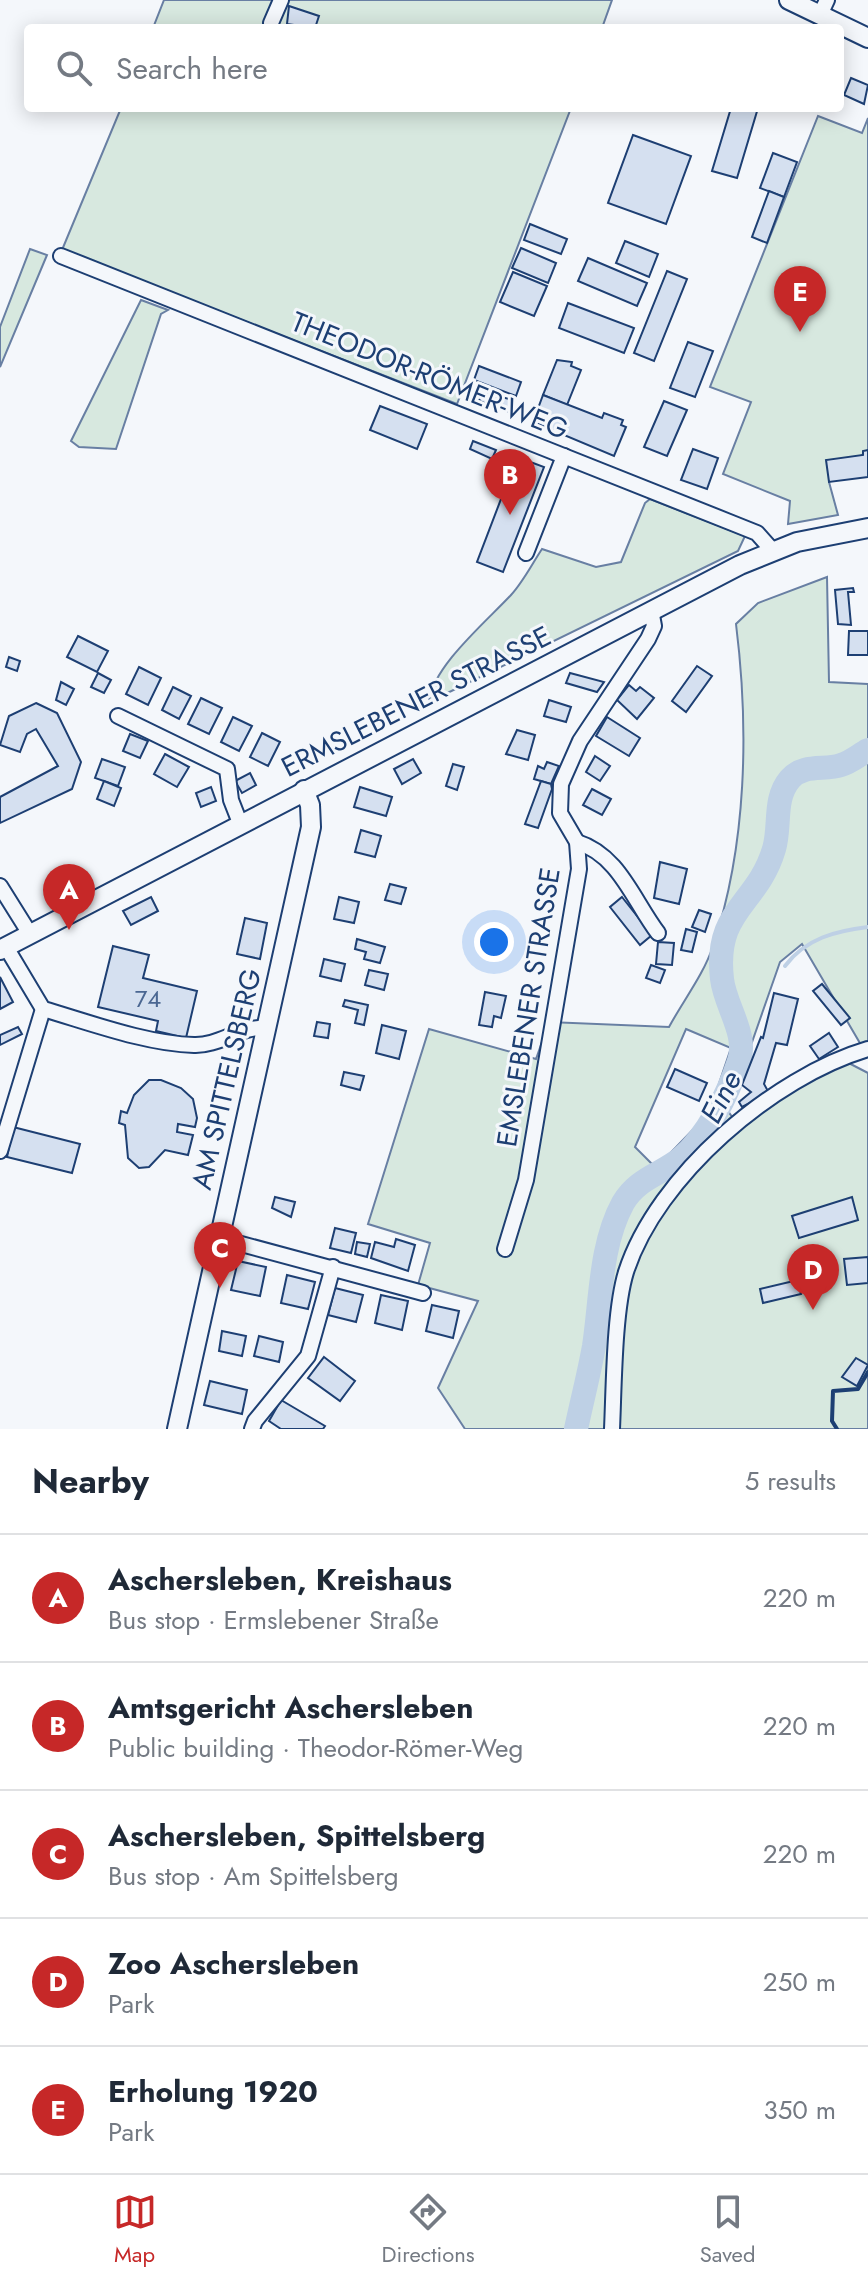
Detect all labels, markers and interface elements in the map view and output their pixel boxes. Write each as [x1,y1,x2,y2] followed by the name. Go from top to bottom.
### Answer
[24,24,844,112] search box
[52,46,96,90] icon: search
[116,47,268,90] text: Search here
[774,266,826,332] pin: E
[285,301,575,450] street label: THEODOR-RÖMER-WEG
[484,449,536,515] pin: B
[274,616,558,787] street label: ERMSLEBENER STRASSE
[43,864,95,930] pin: A
[486,864,571,1150] street label: EMSLEBENER STRASSE
[474,922,514,962] your location
[181,965,272,1194] street label: AM SPITTELSBERG
[135,981,161,1016] house number: 74
[689,1063,752,1131] water label: Eine
[194,1222,246,1288] pin: C
[787,1244,839,1310] pin: D
[32,1457,149,1506] text: Nearby
[745,1462,836,1500] text: 5 results
[108,1558,452,1601] text: Aschersleben, Kreishaus
[48,1579,68,1617] text: A
[763,1579,836,1617] text: 220 m
[108,1601,439,1639] text: Bus stop · Ermslebener Straße
[108,1686,473,1729] text: Amtsgericht Aschersleben
[49,1707,67,1745] text: B
[763,1707,836,1745] text: 220 m
[108,1729,523,1767] text: Public building · Theodor-Römer-Weg
[108,1814,485,1857] text: Aschersleben, Spittelsberg
[49,1835,67,1873] text: C
[763,1835,836,1873] text: 220 m
[108,1857,399,1895] text: Bus stop · Am Spittelsberg
[108,1942,359,1985] text: Zoo Aschersleben
[48,1963,68,2001] text: D
[763,1963,836,2001] text: 250 m
[108,1985,154,2023] text: Park
[108,2070,318,2113] text: Erholung 1920
[50,2091,66,2129] text: E
[763,2091,836,2129] text: 350 m
[108,2113,154,2151] text: Park
[113,2190,157,2270] tab: Map
[382,2190,475,2270] tab: Directions
[700,2190,755,2270] tab: Saved

